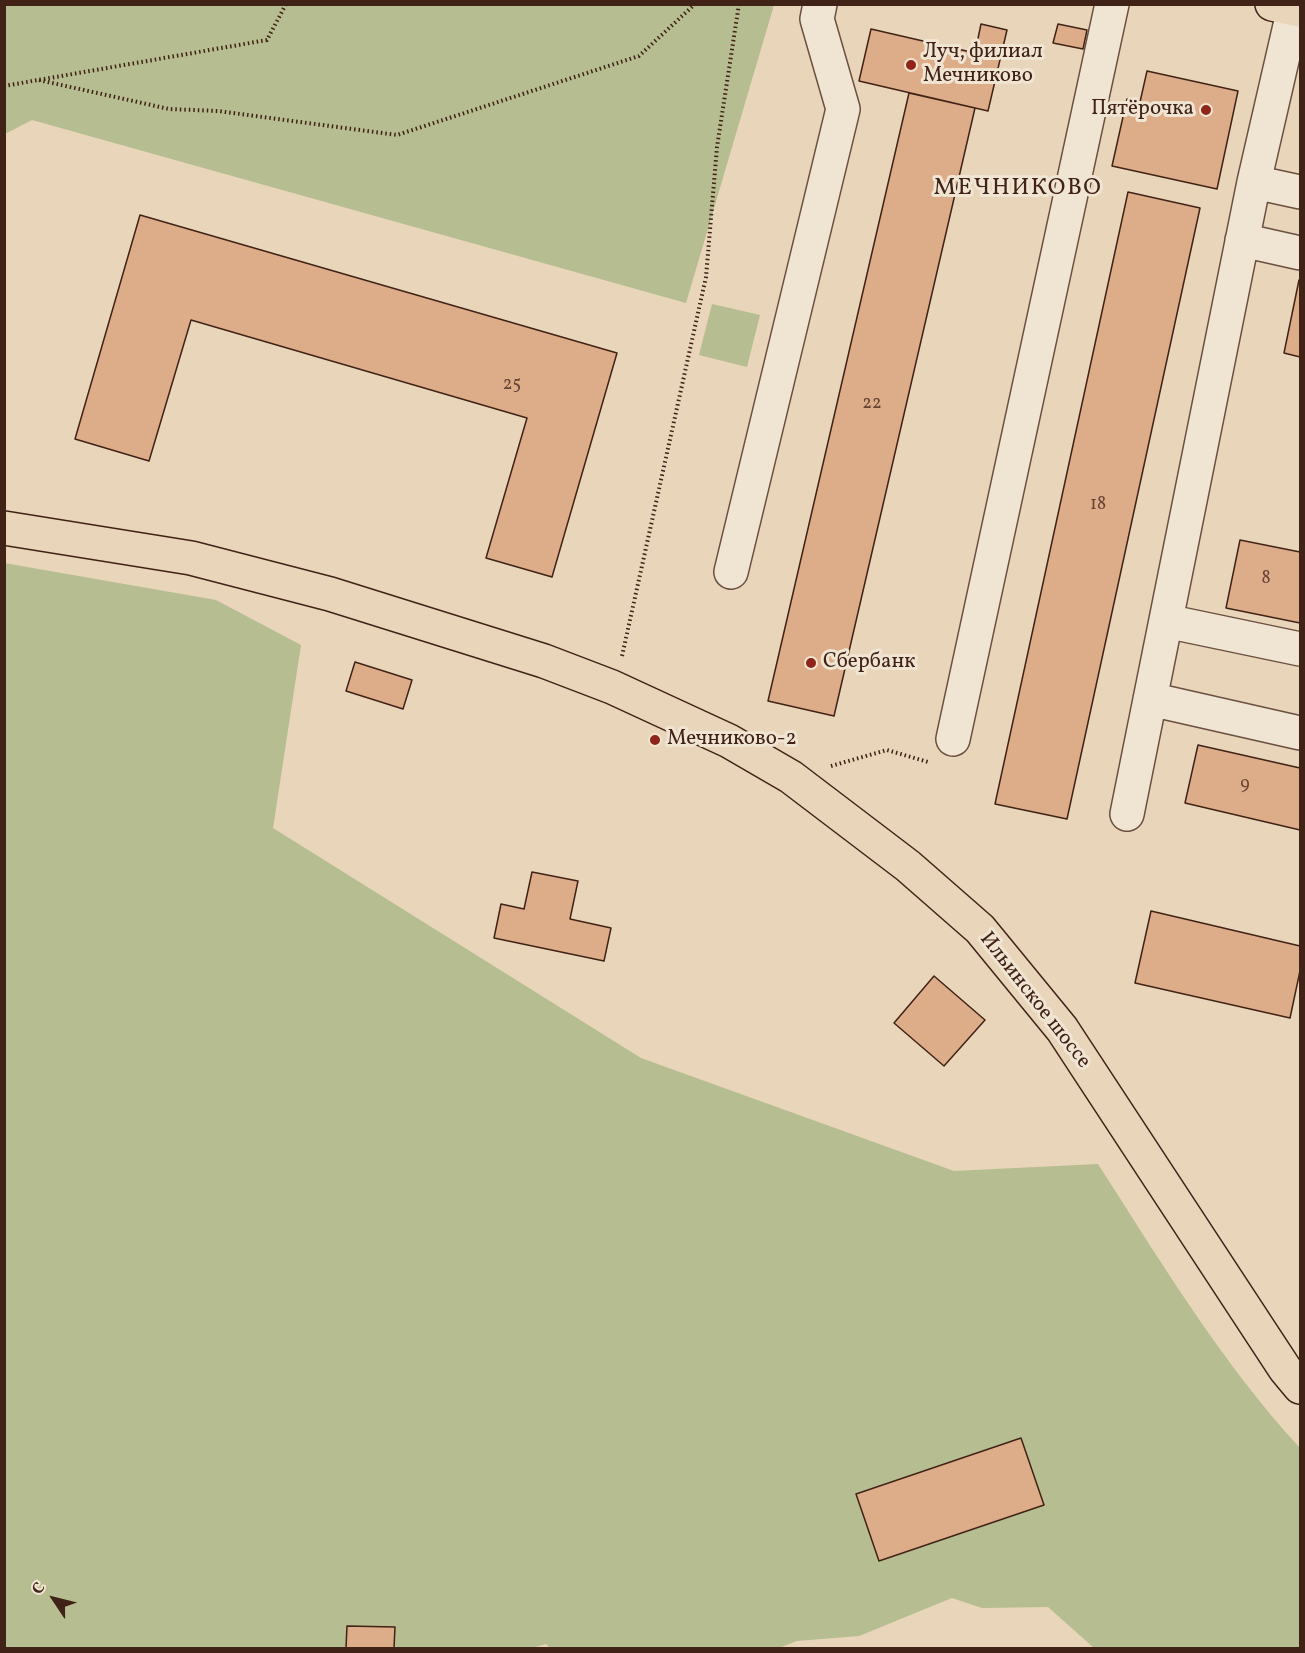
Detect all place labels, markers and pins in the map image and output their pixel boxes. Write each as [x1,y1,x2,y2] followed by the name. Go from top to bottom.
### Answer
[923,40,1043,90] place label: Луч, филиал Мечниково
[904,58,918,72] marker: Луч, филиал Мечниково
[1091,97,1194,123] place label: Пятёрочка
[1199,103,1213,117] marker: Пятёрочка
[823,650,915,676] place label: Сбербанк
[804,656,818,670] marker: Сбербанк
[667,727,797,753] place label: Мечниково-2
[648,733,662,747] marker: Мечниково-2

